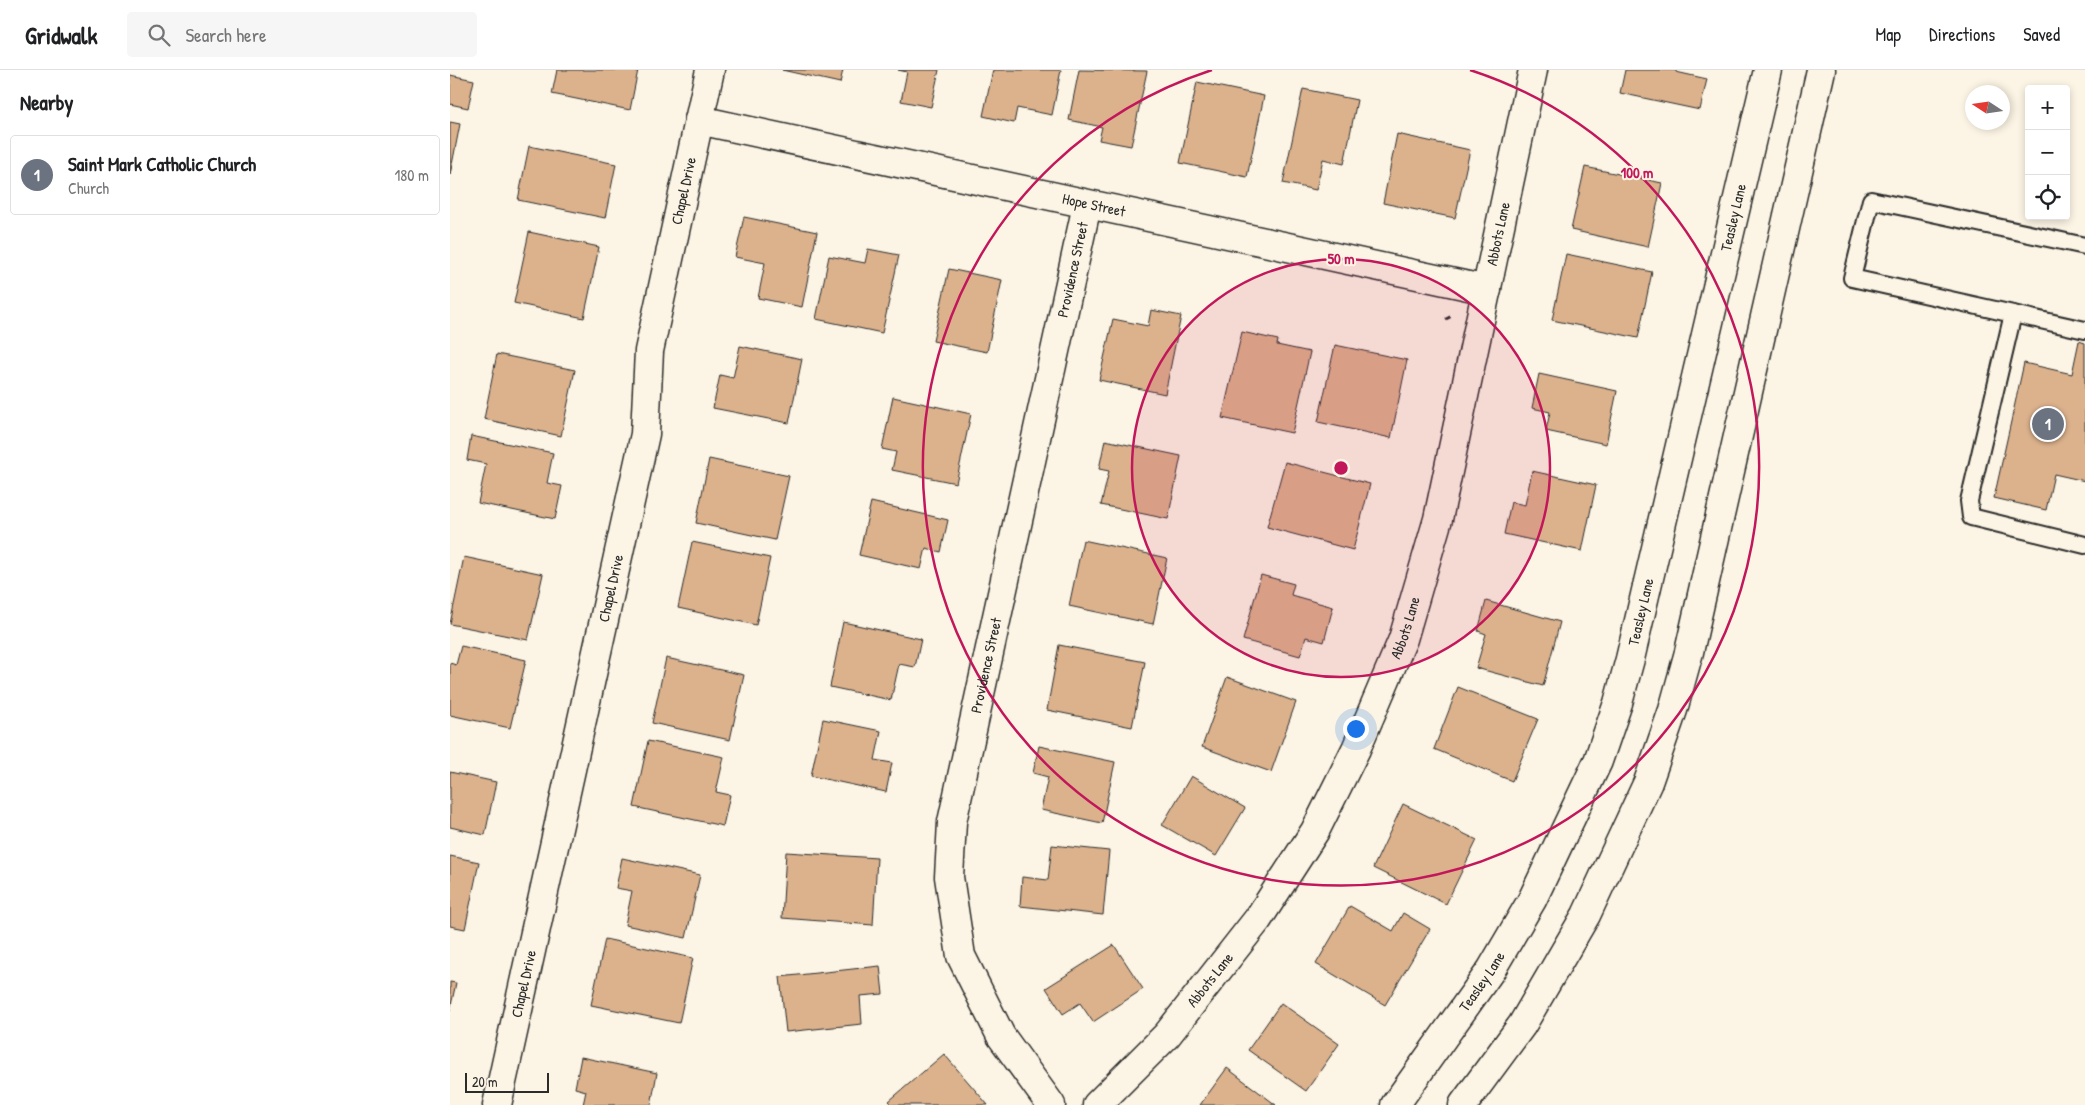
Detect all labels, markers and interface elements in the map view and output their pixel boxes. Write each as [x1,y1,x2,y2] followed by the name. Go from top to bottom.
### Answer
[127,12,477,57] search box
[25,19,97,51] text: Gridwalk
[145,21,173,49] icon: search
[185,22,267,48] text: Search here
[1876,22,1901,47] text: Map
[1929,22,1995,47] text: Directions
[2023,22,2060,47] text: Saved
[1965,85,2010,130] north arrow
[2025,85,2070,220] map controls
[2025,85,2070,130] button: +
[20,88,73,117] text: Nearby
[2025,130,2070,175] button: −
[68,151,256,177] text: Saint Mark Catholic Church
[666,155,701,227] street label: Chapel Drive
[1621,162,1653,183] text: 100 m
[34,164,40,186] text: 1
[395,164,429,186] text: 180 m
[2025,175,2070,220] button: locate
[68,177,109,199] text: Church
[1715,182,1751,253] street label: Teasley Lane
[1061,188,1128,222] street label: Hope Street
[1481,200,1515,267] street label: Abbots Lane
[1052,219,1093,319] street label: Providence Street
[1328,248,1354,269] text: 50 m
[2032,405,2064,443] pin: 1
[1332,459,1350,477] centre of rings
[593,553,628,624] street label: Chapel Drive
[1622,576,1659,648] street label: Teasley Lane
[1385,594,1425,662] street label: Abbots Lane
[965,615,1007,715] street label: Providence Street
[1343,716,1369,742] your location
[1454,947,1510,1016] street label: Teasley Lane
[506,948,541,1020] street label: Chapel Drive
[1182,948,1238,1011] street label: Abbots Lane
[465,1070,549,1093] scale bar
[472,1072,498,1091] text: 20 m

